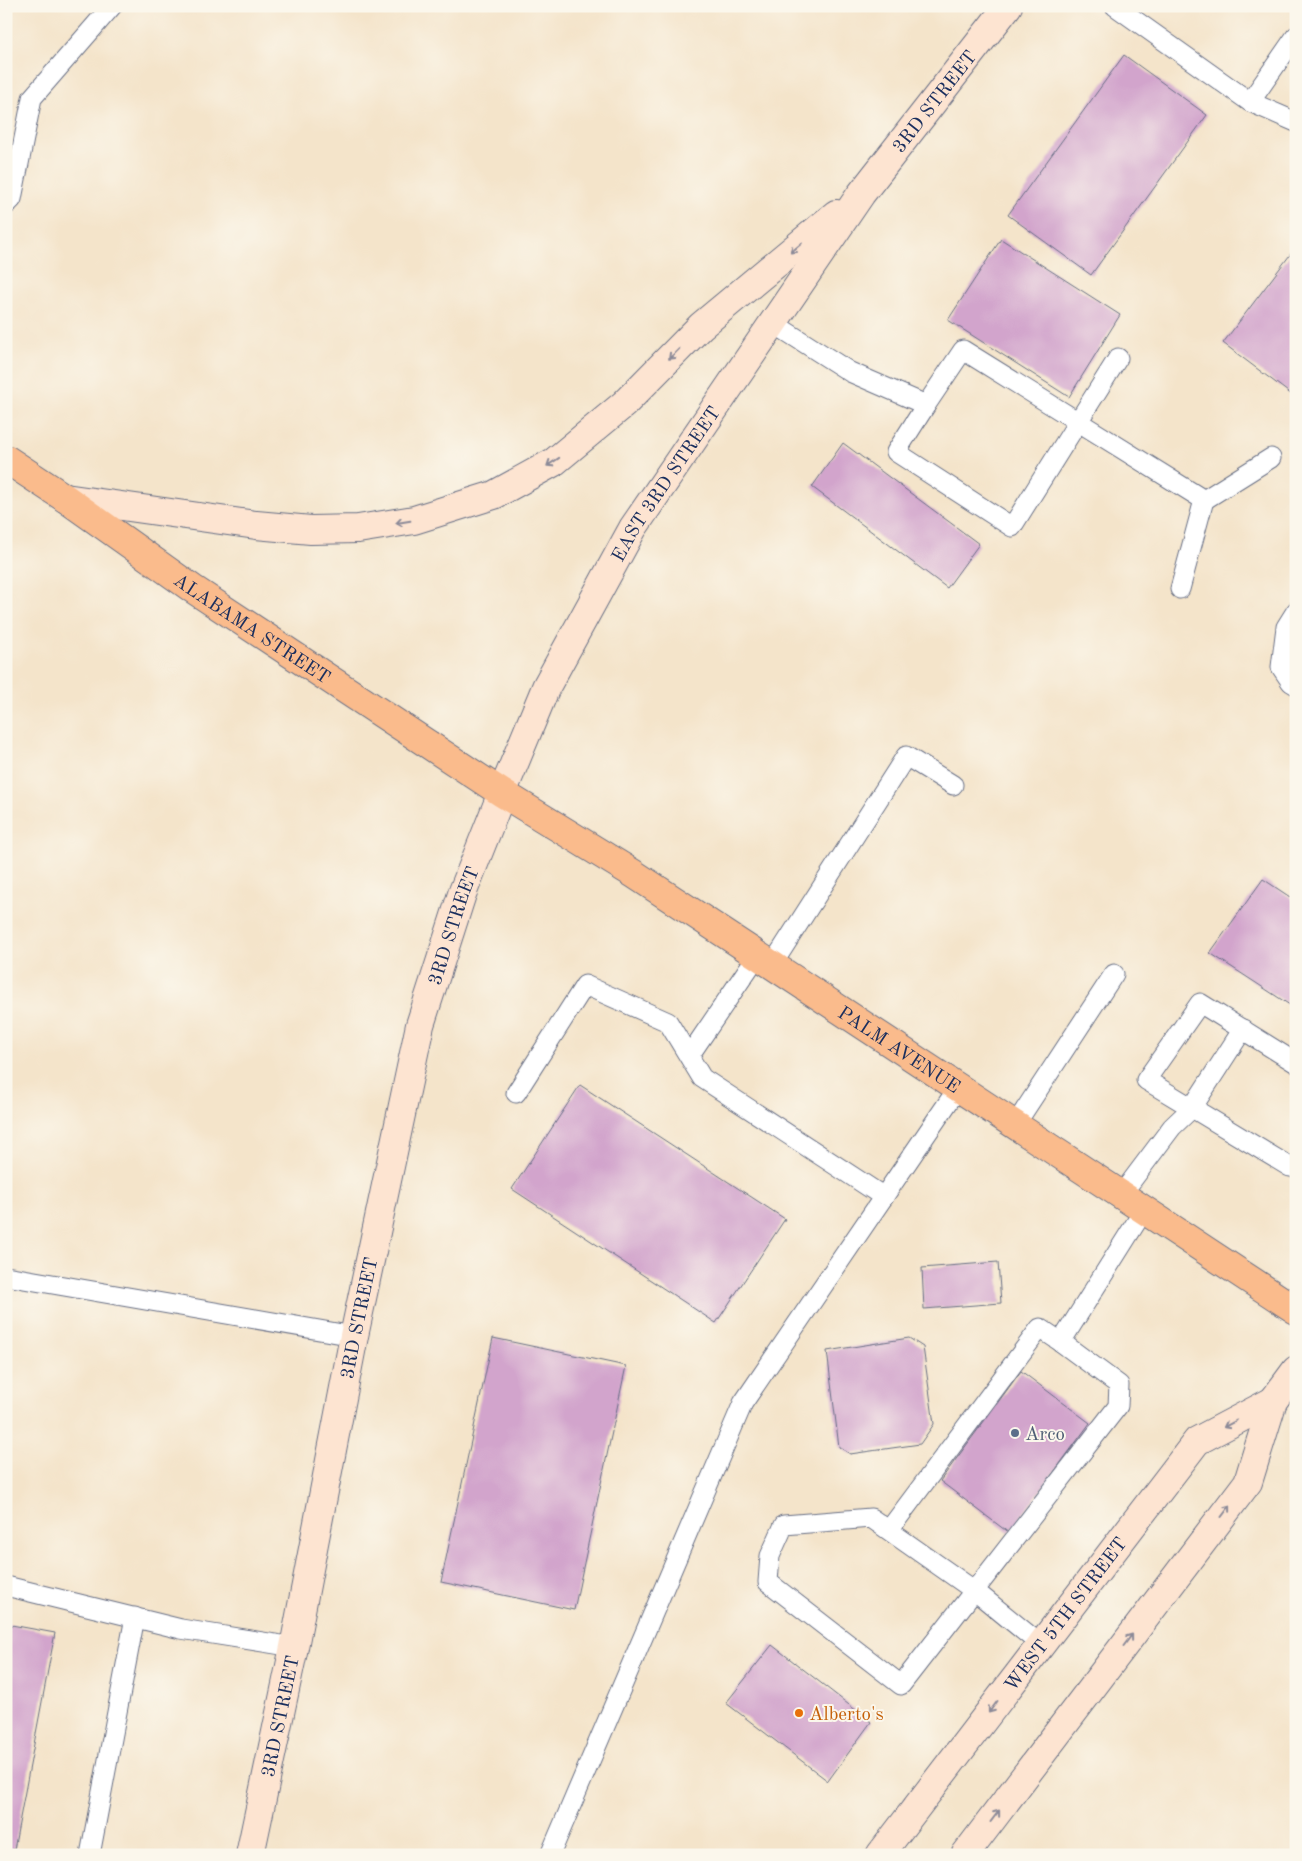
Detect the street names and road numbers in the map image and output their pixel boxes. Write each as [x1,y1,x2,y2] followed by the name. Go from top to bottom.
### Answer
[890,48,981,157] street label: 3RD STREET
[609,404,725,566] street label: EAST 3RD STREET
[169,571,333,689] street label: ALABAMA STREET
[426,864,484,988] street label: 3RD STREET
[834,1004,963,1098] street label: PALM AVENUE
[339,1256,382,1381] street label: 3RD STREET
[1002,1535,1131,1695] street label: WEST 5TH STREET
[260,1654,304,1779] street label: 3RD STREET

